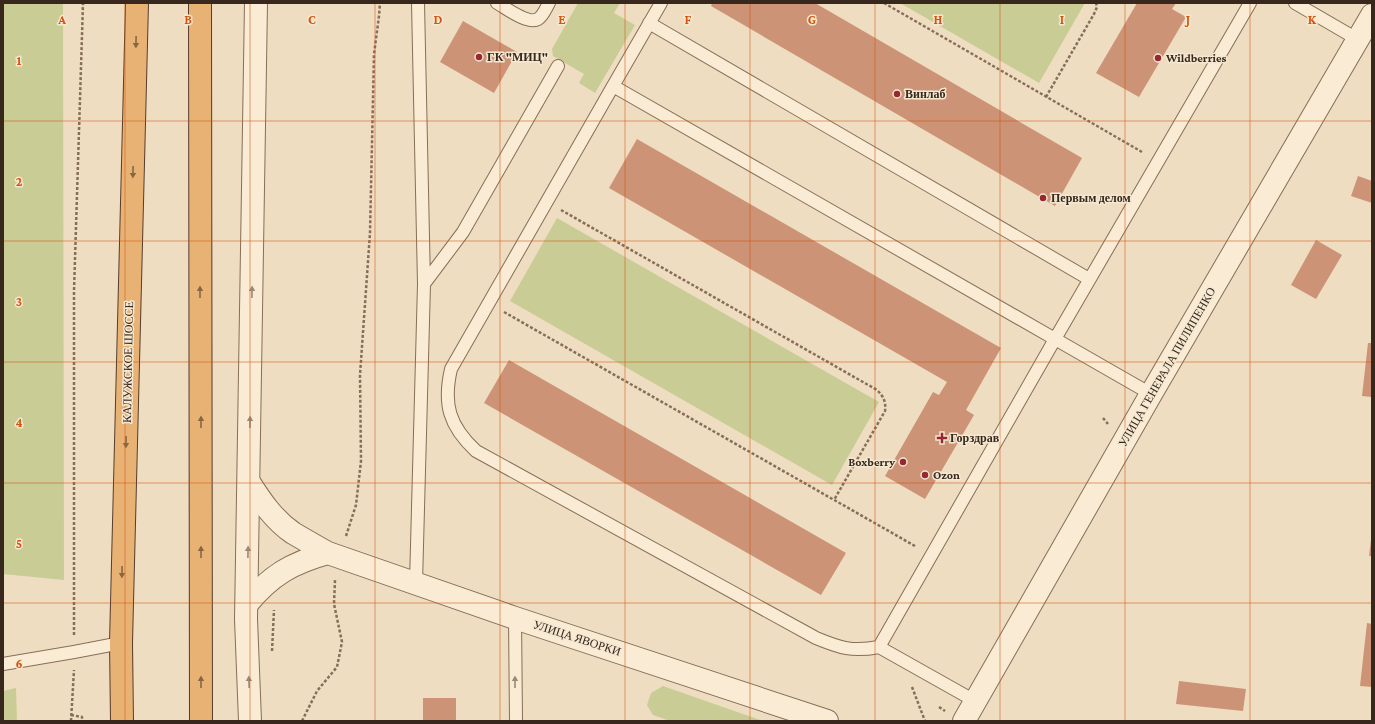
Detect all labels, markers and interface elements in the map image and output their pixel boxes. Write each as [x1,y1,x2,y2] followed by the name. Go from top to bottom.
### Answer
[57,12,66,27] text: A
[184,12,192,27] text: B
[308,12,316,27] text: C
[434,12,443,27] text: D
[558,12,566,27] text: E
[685,12,692,27] text: F
[808,12,816,27] text: G
[934,12,943,27] text: H
[1060,12,1064,27] text: I
[1184,12,1190,27] text: J
[1308,12,1317,27] text: K
[133,36,139,49] one-way arrow
[487,50,548,64] place label: ГК "МИЦ"
[1165,51,1227,65] place label: Wildberries
[474,52,484,62] marker: ГК "МИЦ"
[17,53,22,68] text: 1
[1153,53,1163,63] marker: Wildberries
[905,87,946,101] place label: Винлаб
[892,89,902,99] marker: Винлаб
[130,166,136,179] one-way arrow
[16,174,23,189] text: 2
[1051,191,1131,205] place label: Первым делом
[1038,193,1048,203] marker: Первым делом
[1115,284,1219,449] street label: УЛИЦА ГЕНЕРАЛА ПИЛИПЕНКО
[197,285,203,298] one-way arrow
[249,285,255,298] one-way arrow
[16,294,22,309] text: 3
[120,301,136,423] street label: КАЛУЖСКОЕ ШОССЕ
[15,415,23,430] text: 4
[198,415,204,428] one-way arrow
[247,415,253,428] one-way arrow
[950,431,1000,445] place label: Горздрав
[937,433,947,443] marker: Горздрав
[123,436,129,449] one-way arrow
[848,455,895,469] place label: Boxberry
[898,457,908,467] marker: Boxberry
[933,468,960,482] place label: Ozon
[920,470,930,480] marker: Ozon
[16,536,22,551] text: 5
[198,545,204,558] one-way arrow
[245,545,251,558] one-way arrow
[119,566,126,578] one-way arrow
[531,617,623,659] street label: УЛИЦА ЯВОРКИ
[15,656,23,671] text: 6
[198,675,204,688] one-way arrow
[246,675,252,688] one-way arrow
[512,675,518,688] one-way arrow

